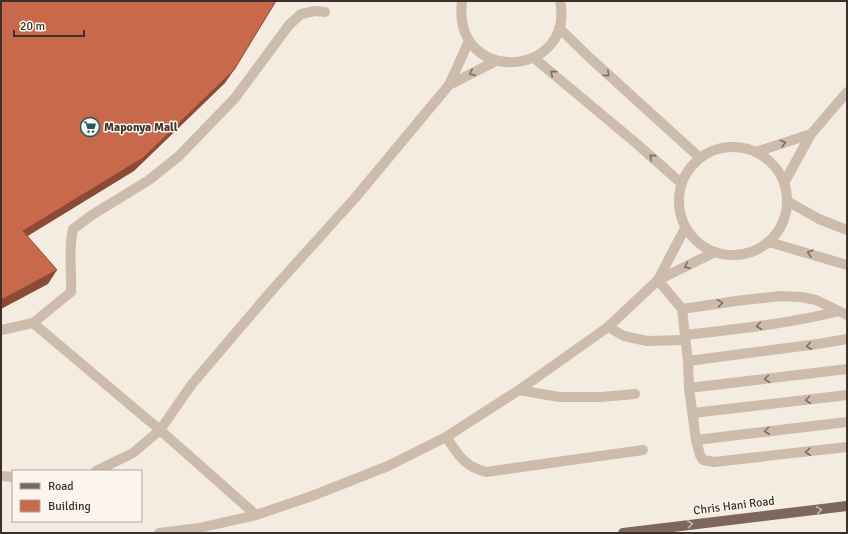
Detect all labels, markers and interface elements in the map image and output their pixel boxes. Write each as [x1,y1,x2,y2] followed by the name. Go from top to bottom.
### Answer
[14,12,84,38] scale bar
[20,19,45,34] text: 20 m
[469,68,477,76] one-way arrow
[602,69,610,77] one-way arrow
[550,71,557,78] one-way arrow
[79,116,101,138] supermarket icon: Maponya Mall
[104,120,178,135] place label: Maponya Mall
[780,139,787,148] one-way arrow
[649,154,657,162] one-way arrow
[807,249,814,258] one-way arrow
[683,261,691,269] one-way arrow
[717,299,723,308] one-way arrow
[756,322,762,331] one-way arrow
[806,341,812,350] one-way arrow
[764,374,770,383] one-way arrow
[805,395,811,404] one-way arrow
[764,427,770,436] one-way arrow
[805,447,811,456] one-way arrow
[12,470,142,522] legend
[48,479,74,494] text: Road
[692,494,776,518] street label: Chris Hani Road
[48,499,91,514] text: Building
[816,505,822,514] one-way arrow
[687,520,693,529] one-way arrow

